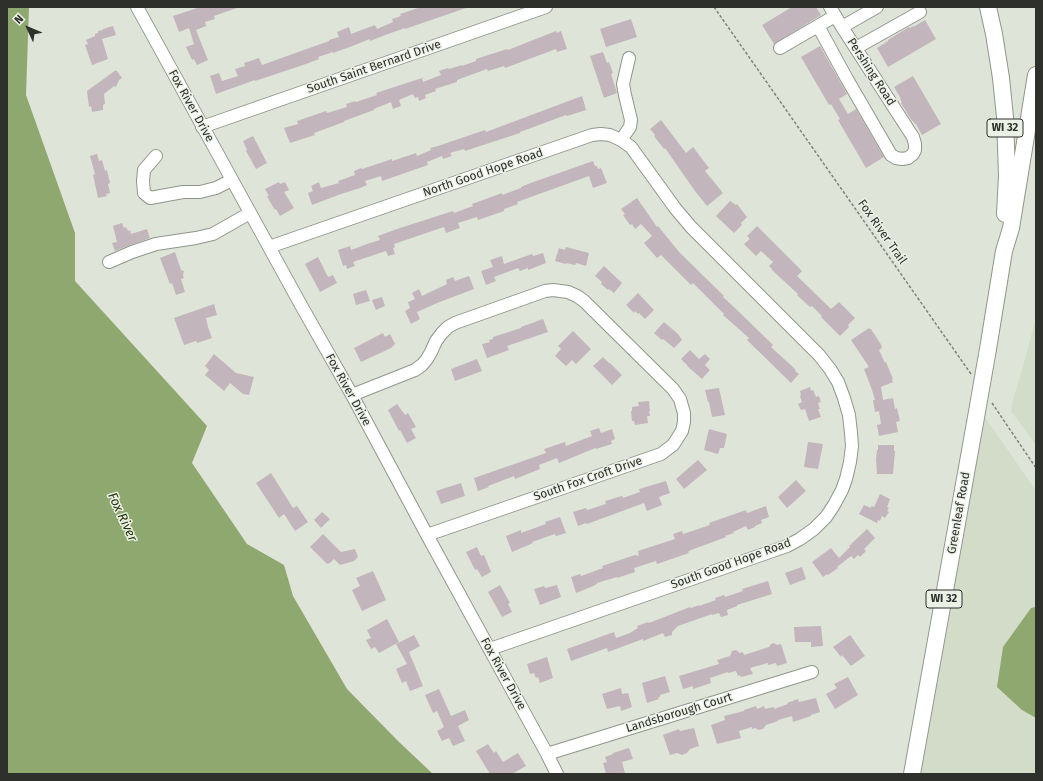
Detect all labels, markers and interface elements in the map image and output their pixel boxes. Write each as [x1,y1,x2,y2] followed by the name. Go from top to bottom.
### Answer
[8,8,48,48] north arrow
[12,12,26,26] text: N
[844,35,898,109] street label: Pershing Road
[305,37,443,97] street label: South Saint Bernard Drive
[165,67,217,145] street label: Fox River Drive
[987,119,1023,137] road number: WI 32
[421,146,545,200] street label: North Good Hope Road
[854,197,910,267] street label: Fox River Trail
[322,351,374,429] street label: Fox River Drive
[532,454,644,504] street label: South Fox Croft Drive
[945,471,973,555] street label: Greenleaf Road
[104,490,140,544] water label: Fox River
[669,536,793,592] street label: South Good Hope Road
[926,590,962,608] road number: WI 32
[477,635,529,713] street label: Fox River Drive
[624,690,734,736] street label: Landsborough Court

